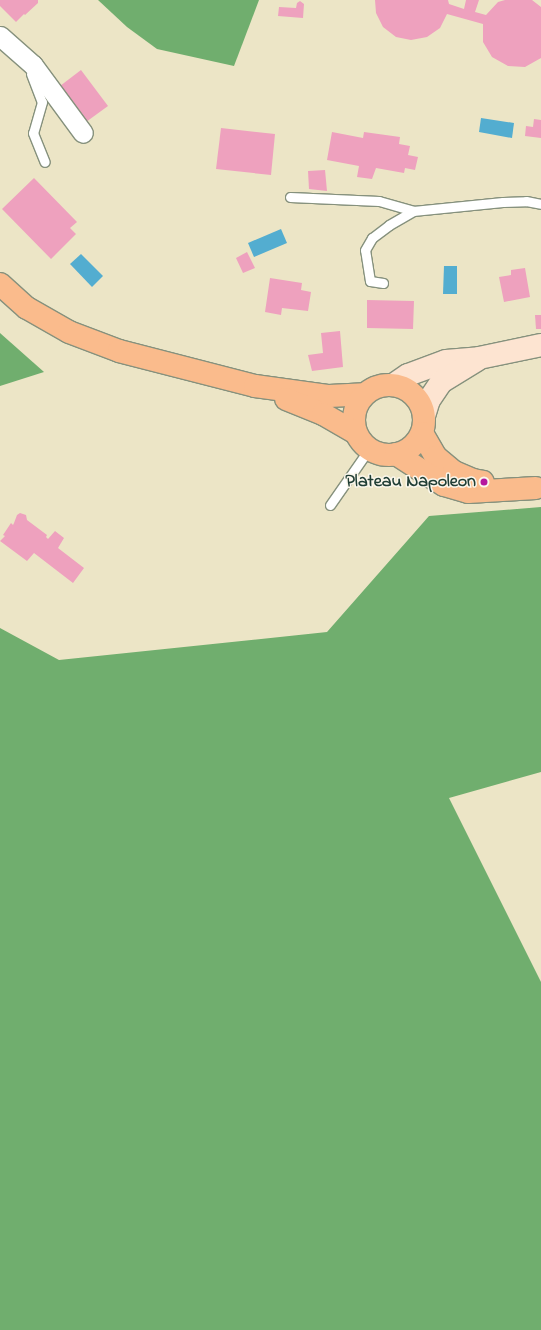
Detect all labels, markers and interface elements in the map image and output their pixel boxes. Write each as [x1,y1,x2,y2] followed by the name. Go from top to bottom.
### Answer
[346,471,476,493] place label: Plateau Napoleon
[479,477,489,487] marker: Plateau Napoleon

